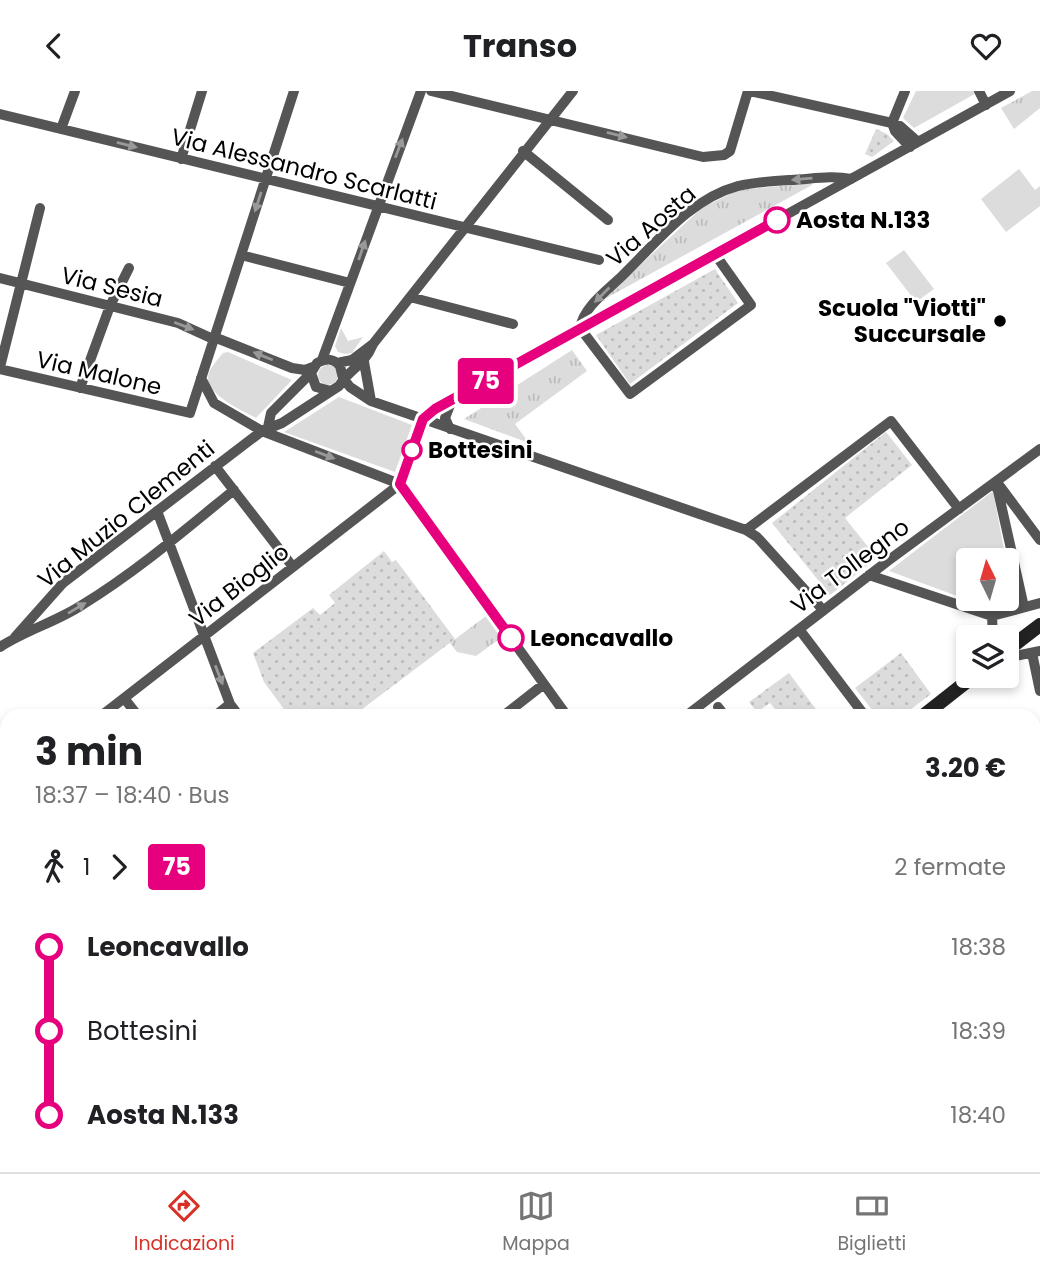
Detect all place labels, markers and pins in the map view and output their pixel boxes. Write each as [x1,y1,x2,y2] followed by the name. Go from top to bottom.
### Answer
[796,204,931,236] place label: Aosta N.133
[764,207,790,233] marker: Aosta N.133
[818,292,986,350] place label: Scuola "Viotti" Succursale
[992,313,1008,329] marker: Scuola "Viotti" Succursale
[428,434,533,466] place label: Bottesini
[402,440,422,460] marker: Bottesini
[530,622,673,654] place label: Leoncavallo
[498,625,524,651] marker: Leoncavallo

